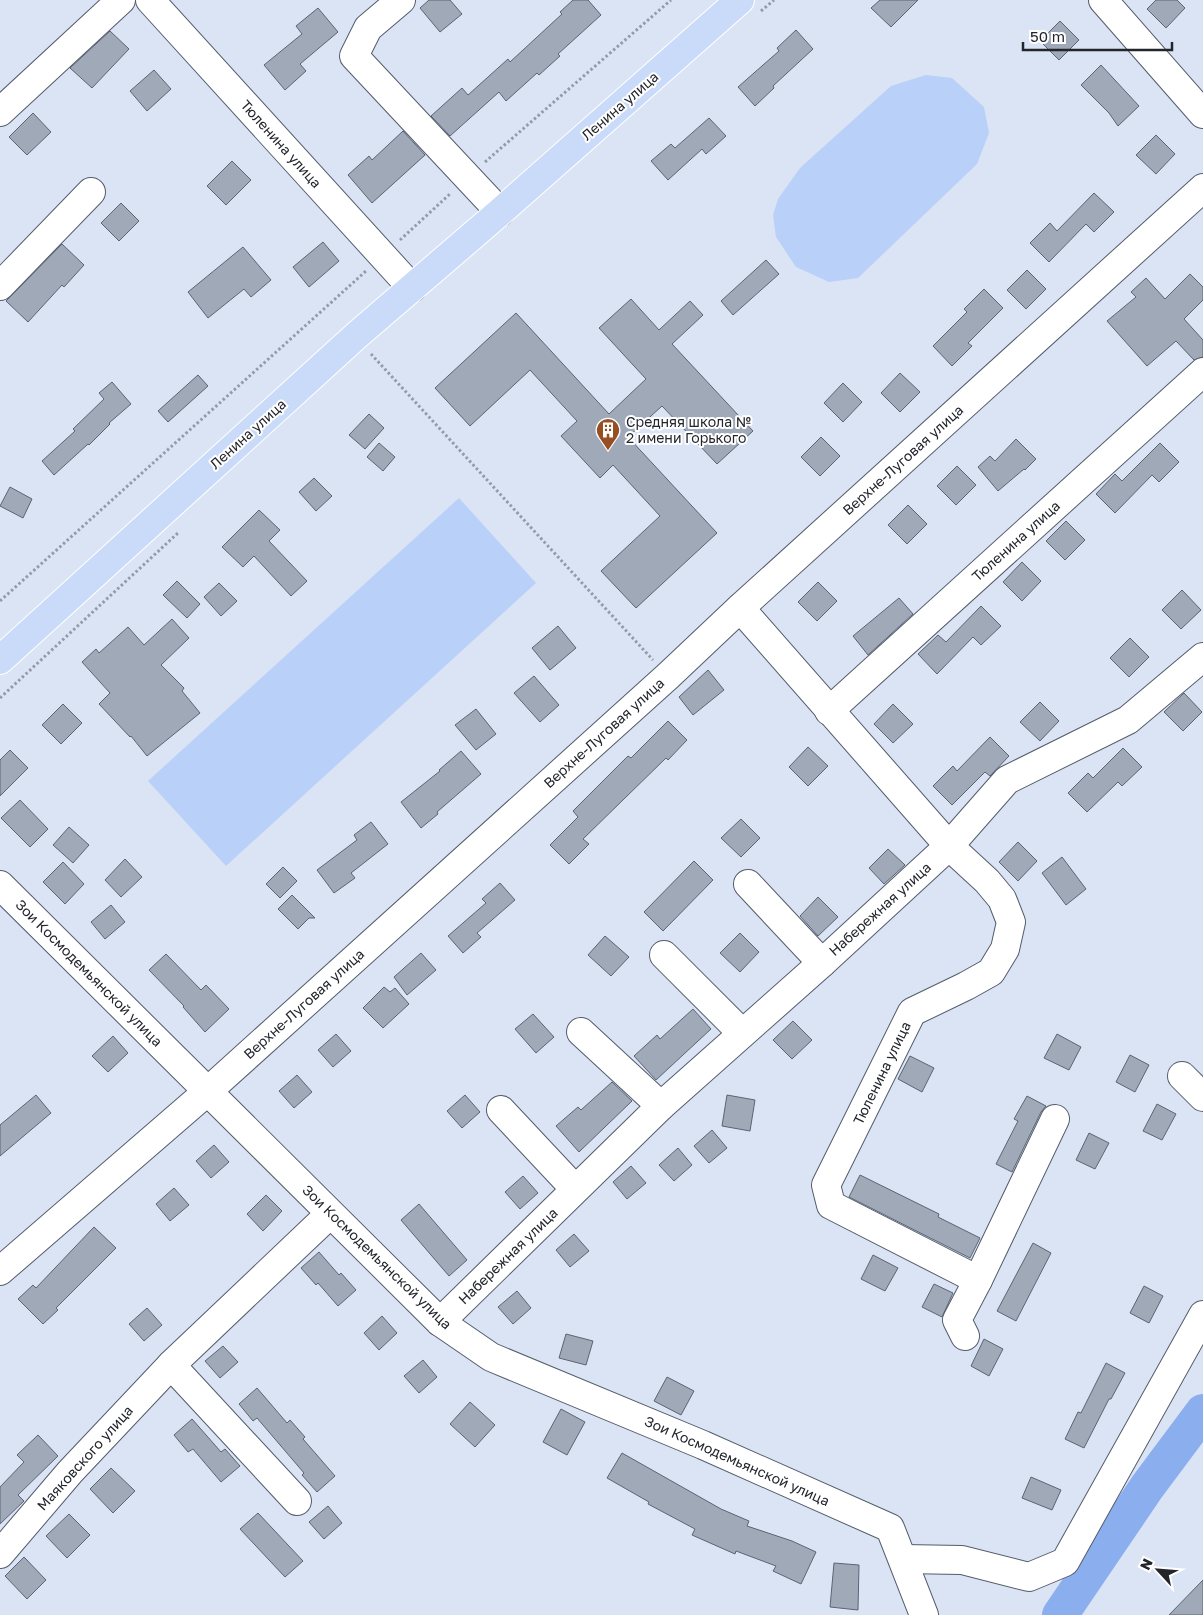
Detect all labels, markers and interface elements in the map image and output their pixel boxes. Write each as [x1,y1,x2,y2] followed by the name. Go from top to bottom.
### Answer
[1023,20,1172,52] scale bar
[1030,27,1065,45] text: 50 m
[578,68,662,144] street label: Ленина улица
[237,96,325,191] street label: Тюленина улица
[206,395,289,472] street label: Ленина улица
[839,401,966,518] street label: Верхне-Луговая улица
[626,413,752,446] place label: Средняя школа № 2 имени Горького
[595,417,621,451] building icon: Средняя школа № 2 имени Горького
[968,497,1063,585] street label: Тюленина улица
[540,674,667,791] street label: Верхне-Луговая улица
[825,858,934,959] street label: Набережная улица
[12,896,166,1050] street label: Зои Космодемьянской улица
[240,945,367,1062] street label: Верхне-Луговая улица
[849,1018,914,1127] street label: Тюленина улица
[299,1181,455,1332] street label: Зои Космодемьянской улица
[454,1204,561,1307] street label: Набережная улица
[33,1402,136,1514] street label: Маяковского улица
[642,1412,832,1509] street label: Зои Космодемьянской улица
[1133,1545,1183,1595] north arrow
[1136,1556,1156,1573] text: N

